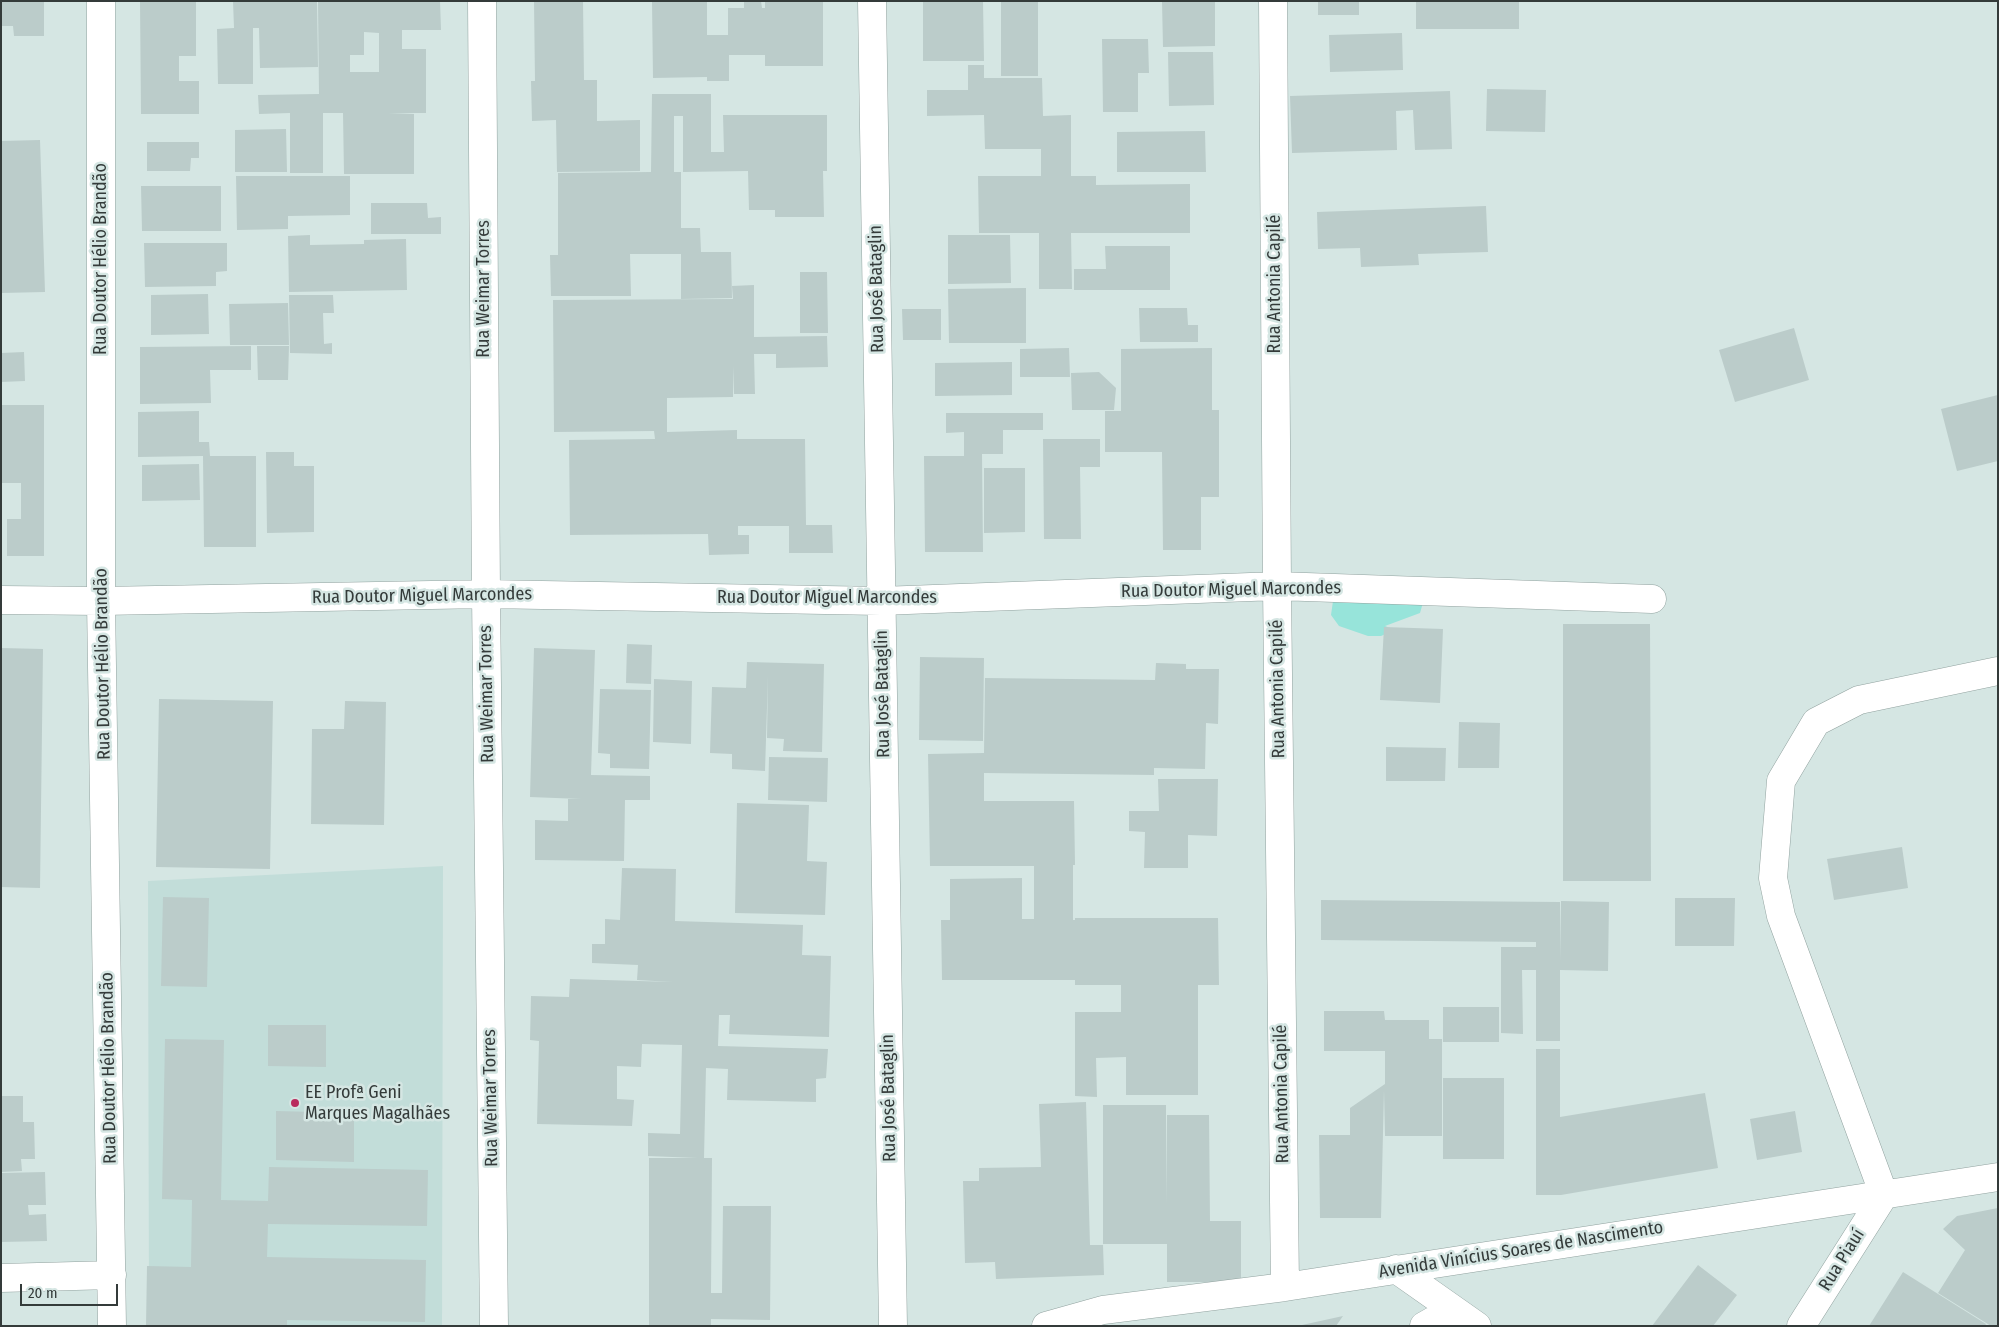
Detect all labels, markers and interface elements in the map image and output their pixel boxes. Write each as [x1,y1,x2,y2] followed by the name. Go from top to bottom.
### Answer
[90,163,112,355] street label: Rua Doutor Hélio Brandão
[1264,215,1286,353] street label: Rua Antonia Capilé
[473,220,495,358] street label: Rua Weimar Torres
[865,225,889,353] street label: Rua José Bataglin
[91,568,115,760] street label: Rua Doutor Hélio Brandão
[1121,577,1341,603] street label: Rua Doutor Miguel Marcondes
[312,583,532,609] street label: Rua Doutor Miguel Marcondes
[717,587,937,609] street label: Rua Doutor Miguel Marcondes
[1266,619,1290,759] street label: Rua Antonia Capilé
[475,625,499,763] street label: Rua Weimar Torres
[871,630,895,758] street label: Rua José Bataglin
[97,972,121,1164] street label: Rua Doutor Hélio Brandão
[1270,1024,1294,1164] street label: Rua Antonia Capilé
[479,1029,503,1167] street label: Rua Weimar Torres
[877,1034,901,1162] street label: Rua José Bataglin
[305,1082,450,1124] place label: EE Profª Geni Marques Magalhães
[289,1097,301,1109] marker: EE Profª Geni Marques Magalhães
[1377,1217,1665,1283] street label: Avenida Vinícius Soares de Nascimento
[1815,1225,1869,1295] street label: Rua Piauí
[22,1274,120,1306] scale bar
[28,1284,58,1302] text: 20 m

